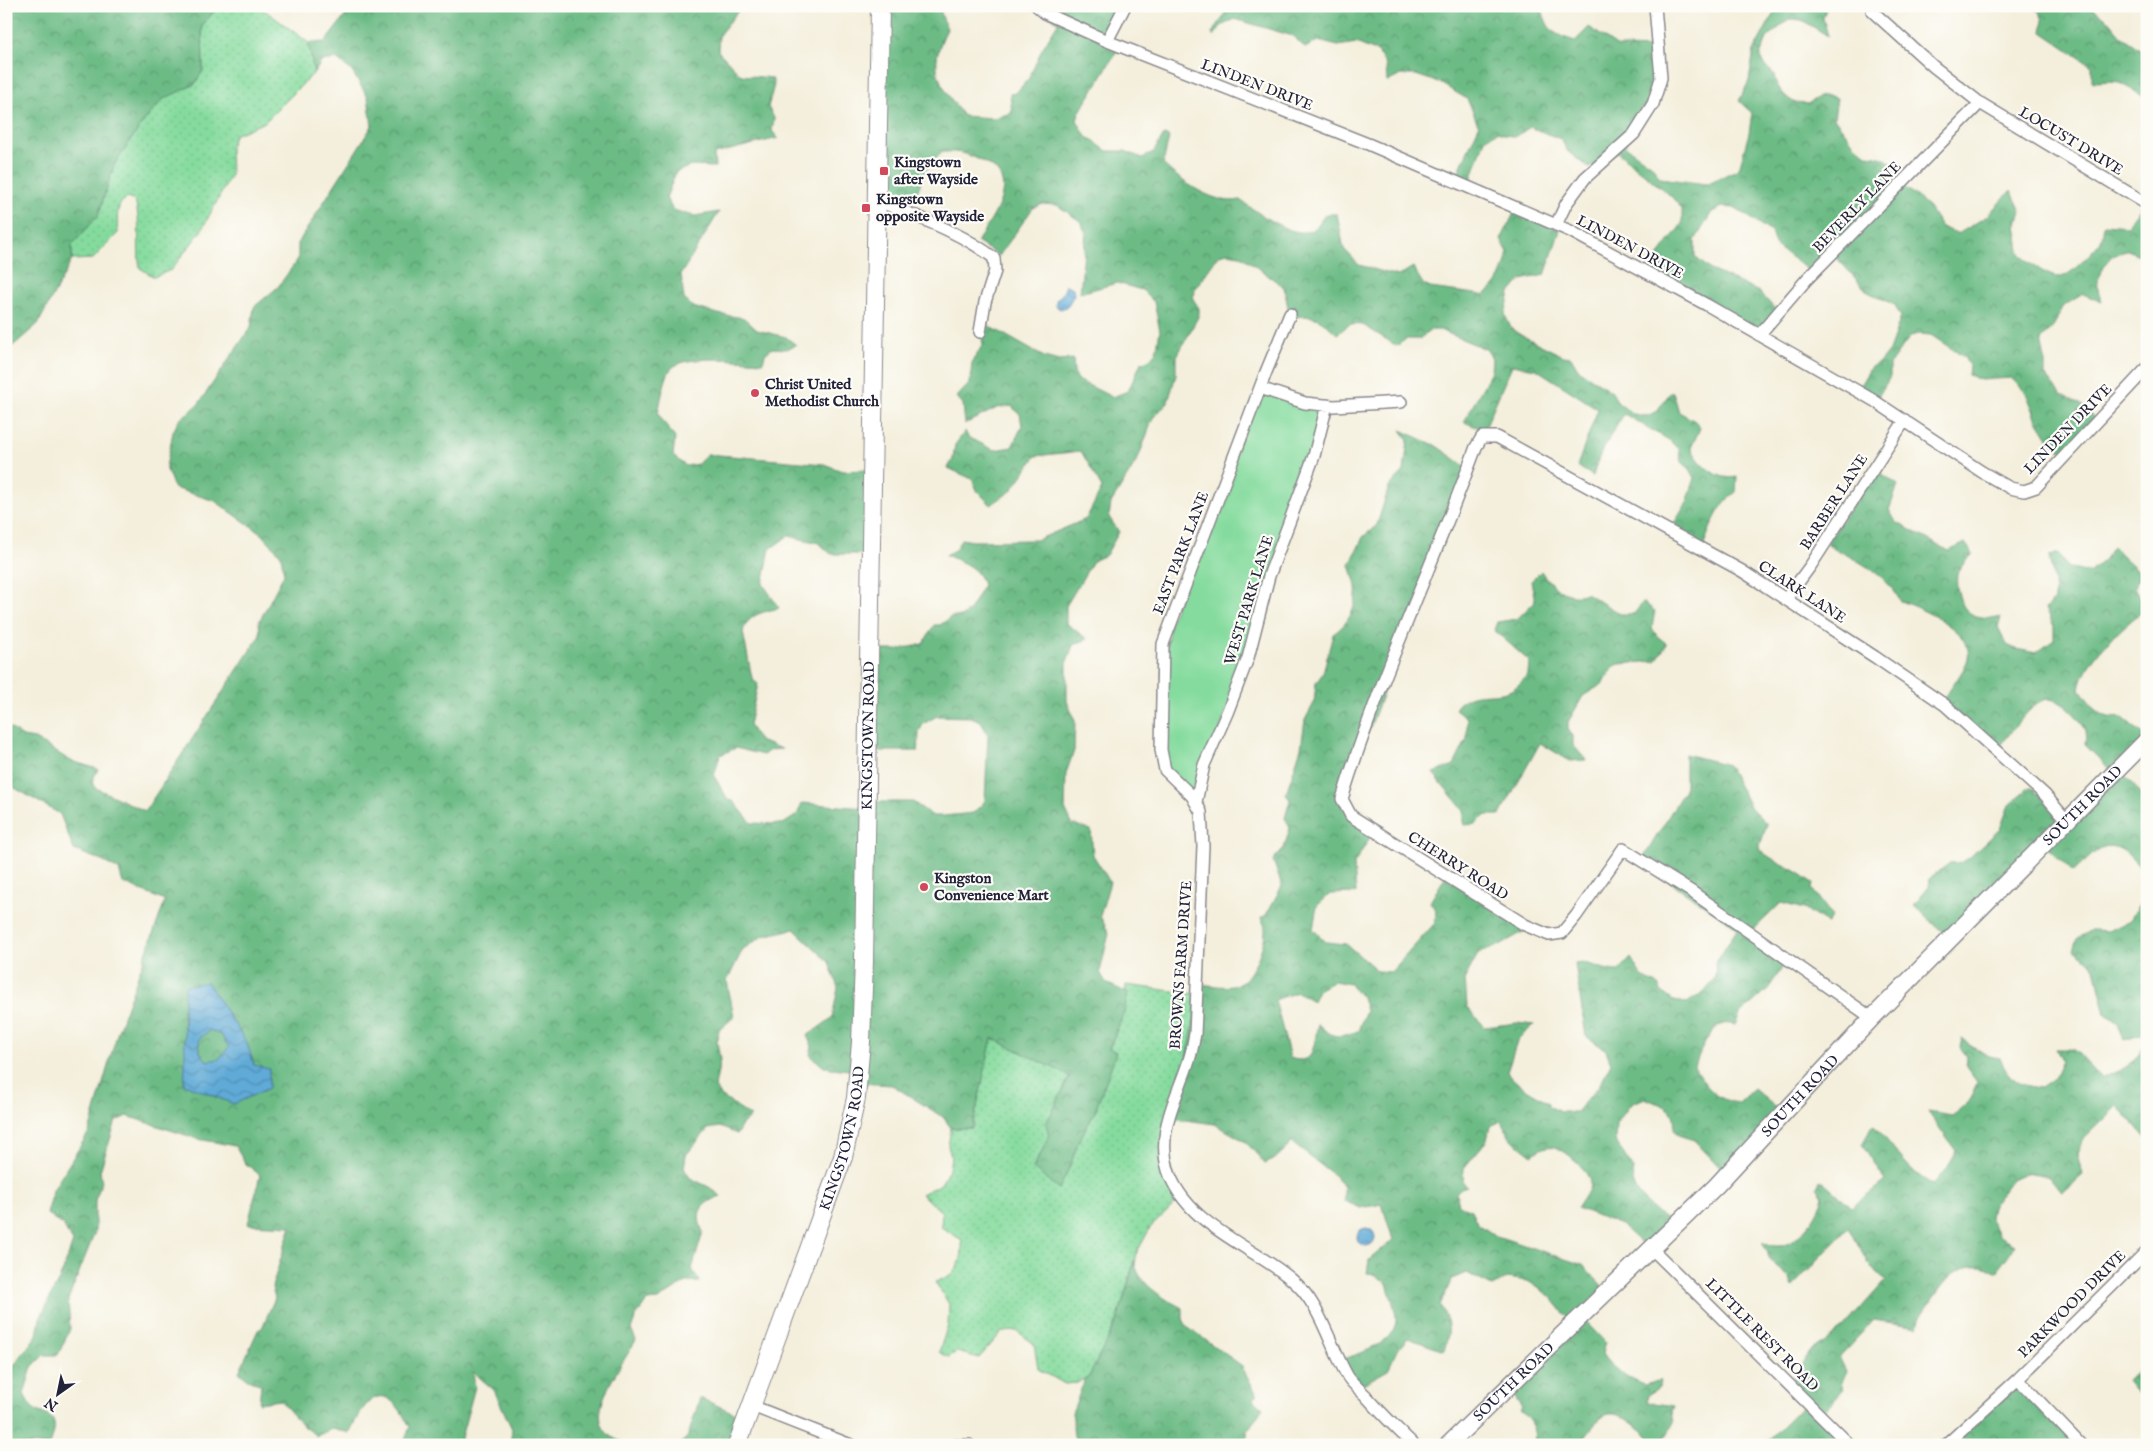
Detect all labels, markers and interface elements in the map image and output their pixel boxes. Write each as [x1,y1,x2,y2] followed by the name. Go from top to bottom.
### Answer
[1198,55,1316,115] street label: LINDEN DRIVE
[2015,102,2127,180] street label: LOCUST DRIVE
[894,153,978,189] place label: Kingstown after Wayside
[1809,157,1905,257] street label: BEVERLY LANE
[878,165,890,177] marker: Kingstown after Wayside
[876,190,984,226] place label: Kingstown opposite Wayside
[860,202,872,214] marker: Kingstown opposite Wayside
[1573,211,1687,283] street label: LINDEN DRIVE
[765,375,880,411] place label: Christ United Methodist Church
[2020,380,2116,478] street label: LINDEN DRIVE
[749,387,761,399] marker: Christ United Methodist Church
[1796,450,1872,554] street label: BARBER LANE
[1149,489,1213,617] street label: EAST PARK LANE
[1220,533,1278,667] street label: WEST PARK LANE
[1754,556,1850,628] street label: CLARK LANE
[857,661,879,810] street label: KINGSTOWN ROAD
[2038,761,2126,850] street label: SOUTH ROAD
[1404,827,1512,905] street label: CHERRY ROAD
[934,869,1050,905] place label: Kingston Convenience Mart
[1166,880,1196,1050] street label: BROWNS FARM DRIVE
[918,881,930,893] marker: Kingston Convenience Mart
[1757,1051,1843,1141] street label: SOUTH ROAD
[815,1065,868,1213] street label: KINGSTOWN ROAD
[2014,1246,2130,1362] street label: PARKWOOD DRIVE
[1701,1274,1823,1396] street label: LITTLE REST ROAD
[1469,1338,1558,1425] street label: SOUTH ROAD
[32,1368,82,1418] north arrow
[41,1393,62,1415] text: N

